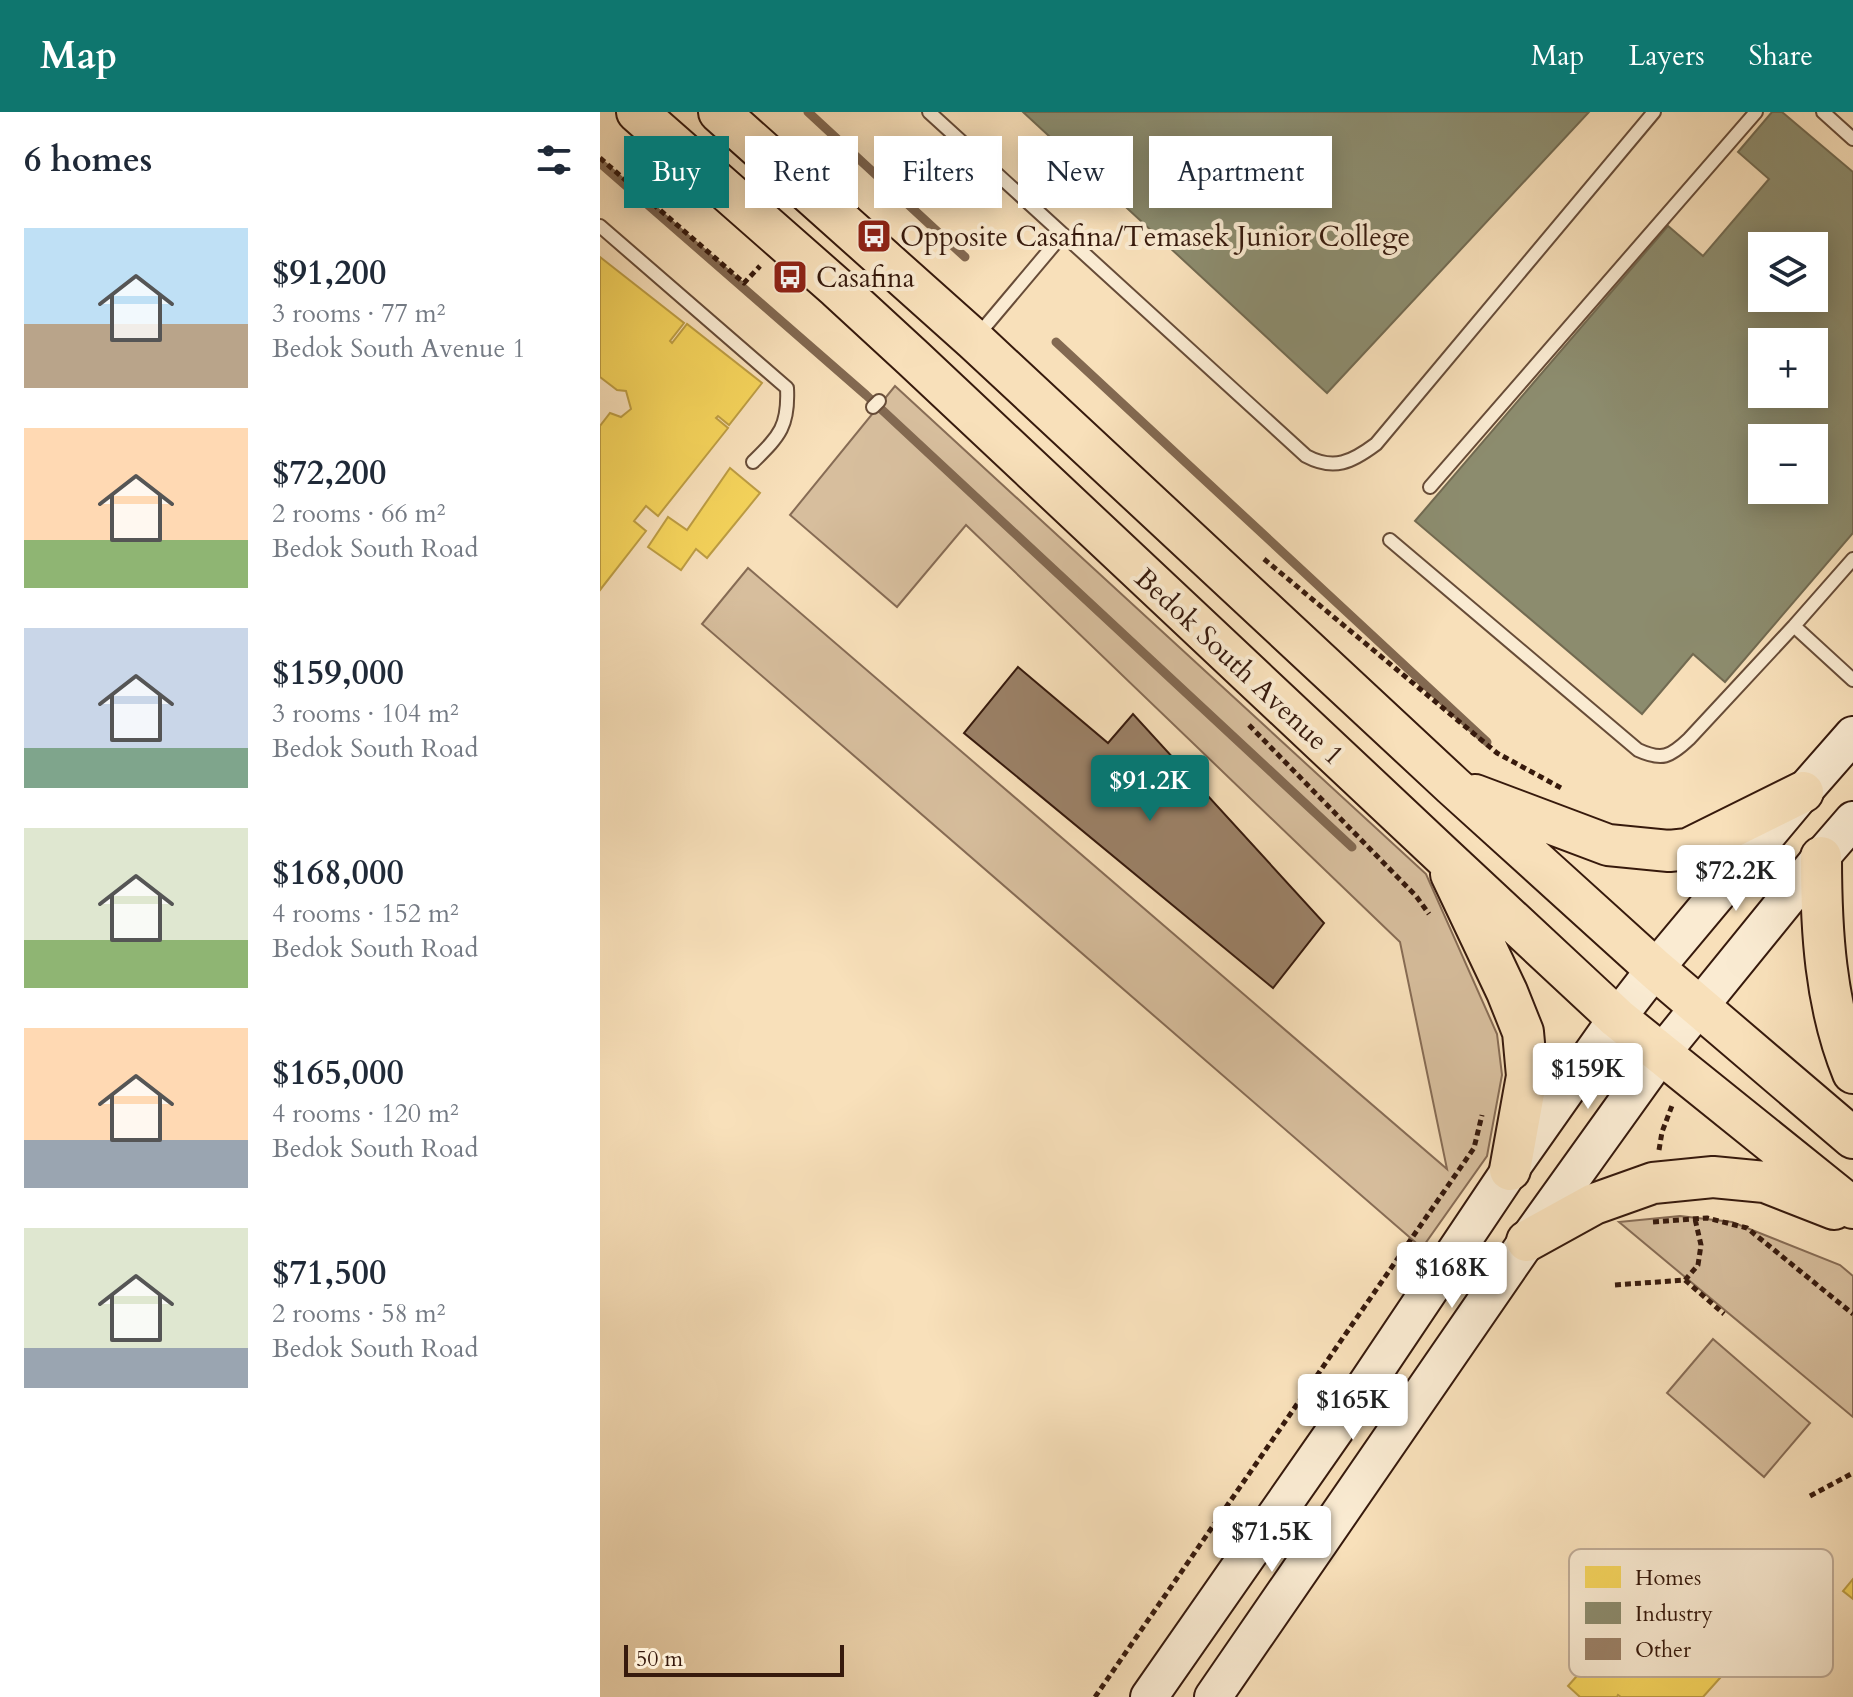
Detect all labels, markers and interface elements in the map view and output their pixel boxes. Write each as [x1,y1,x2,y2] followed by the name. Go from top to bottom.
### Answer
[40,30,117,82] text: Map
[1531,37,1584,75] text: Map
[1628,37,1705,75] text: Layers
[1749,37,1813,75] text: Share
[624,136,729,208] chip: Buy
[745,136,858,208] chip: Rent
[874,136,1002,208] chip: Filters
[1018,136,1133,208] chip: New
[1149,136,1332,208] chip: Apartment
[24,137,152,183] text: 6 homes
[532,138,576,182] icon: filters
[855,217,893,255] bus stop icon: Opposite Casafina/Temasek Junior College
[900,218,1410,256] place label: Opposite Casafina/Temasek Junior College
[1748,232,1828,504] map controls
[1748,232,1828,312] button: layers
[272,250,386,296] text: $91,200
[771,258,809,296] bus stop icon: Casafina
[816,259,915,297] place label: Casafina
[88,260,184,356] icon: home
[272,296,445,331] text: 3 rooms · 77 m²
[1748,328,1828,408] button: +
[272,331,526,366] text: Bedok South Avenue 1
[1748,424,1828,504] button: −
[272,450,386,496] text: $72,200
[88,460,184,556] icon: home
[272,496,445,531] text: 2 rooms · 66 m²
[272,531,478,566] text: Bedok South Road
[1126,560,1352,774] street label: Bedok South Avenue 1
[272,650,404,696] text: $159,000
[88,660,184,756] icon: home
[272,696,459,731] text: 3 rooms · 104 m²
[272,731,478,766] text: Bedok South Road
[1085,755,1215,823] pin: $91.2K
[1109,763,1191,798] text: $91.2K
[1671,845,1801,913] pin: $72.2K
[272,850,404,896] text: $168,000
[1695,853,1777,888] text: $72.2K
[88,860,184,956] icon: home
[272,896,459,931] text: 4 rooms · 152 m²
[272,931,478,966] text: Bedok South Road
[1532,1043,1644,1111] pin: $159K
[272,1050,404,1096] text: $165,000
[1551,1051,1625,1086] text: $159K
[88,1060,184,1156] icon: home
[272,1096,459,1131] text: 4 rooms · 120 m²
[272,1131,478,1166] text: Bedok South Road
[1396,1242,1508,1310] pin: $168K
[272,1250,386,1296] text: $71,500
[1415,1250,1489,1285] text: $168K
[88,1260,184,1356] icon: home
[272,1296,445,1331] text: 2 rooms · 58 m²
[272,1331,478,1366] text: Bedok South Road
[1297,1374,1409,1442] pin: $165K
[1316,1382,1390,1417] text: $165K
[1207,1506,1337,1574] pin: $71.5K
[1231,1514,1313,1549] text: $71.5K
[1569,1549,1833,1677] legend
[1635,1563,1701,1593] text: Homes
[1635,1599,1713,1629] text: Industry
[1635,1635,1692,1665] text: Other
[624,1641,844,1677] scale bar
[636,1644,683,1674] text: 50 m

